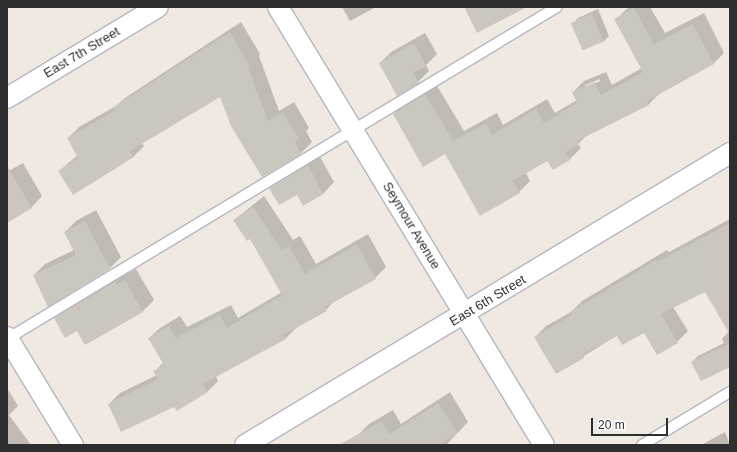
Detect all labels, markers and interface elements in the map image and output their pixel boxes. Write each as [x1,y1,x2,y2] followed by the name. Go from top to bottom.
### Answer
[41,24,123,82] street label: East 7th Street
[379,179,443,273] street label: Seymour Avenue
[447,272,529,330] street label: East 6th Street
[593,410,670,436] scale bar
[598,418,625,432] text: 20 m

